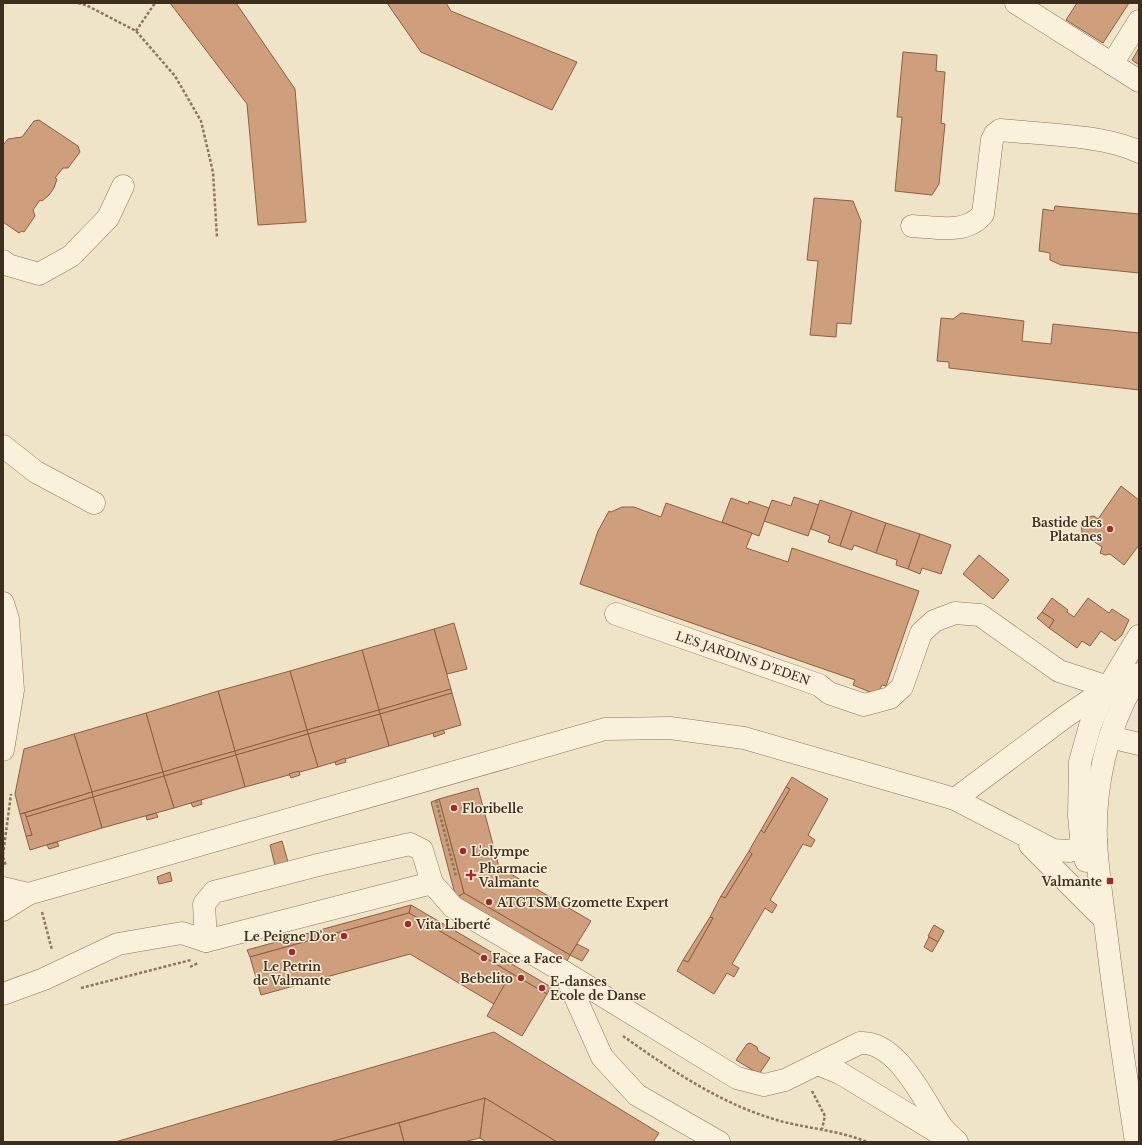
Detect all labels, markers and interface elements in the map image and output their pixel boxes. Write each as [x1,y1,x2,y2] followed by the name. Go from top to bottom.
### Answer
[1032,515,1102,544] place label: Bastide des Platanes
[1105,524,1115,534] marker: Bastide des Platanes
[674,628,812,688] street label: LES JARDINS D'EDEN
[462,801,523,816] place label: Floribelle
[449,803,459,813] marker: Floribelle
[471,844,530,859] place label: L'olympe
[458,846,468,856] marker: L'olympe
[478,861,547,890] place label: Pharmacie Valmante
[466,870,476,880] marker: Pharmacie Valmante
[1041,874,1102,889] place label: Valmante
[1105,876,1115,886] marker: Valmante
[496,895,669,910] place label: ATGTSM Gzomette Expert
[484,897,494,907] marker: ATGTSM Gzomette Expert
[415,917,491,932] place label: Vita Liberté
[403,919,413,929] marker: Vita Liberté
[244,929,336,944] place label: Le Peigne D'or
[339,931,349,941] marker: Le Peigne D'or
[287,947,297,957] marker: Le Petrin de Valmante
[492,951,563,966] place label: Face a Face
[479,953,489,963] marker: Face a Face
[253,959,331,988] place label: Le Petrin de Valmante
[460,971,513,986] place label: Bebelito
[516,973,526,983] marker: Bebelito
[550,974,646,1003] place label: E-danses Ecole de Danse
[537,983,547,993] marker: E-danses Ecole de Danse

